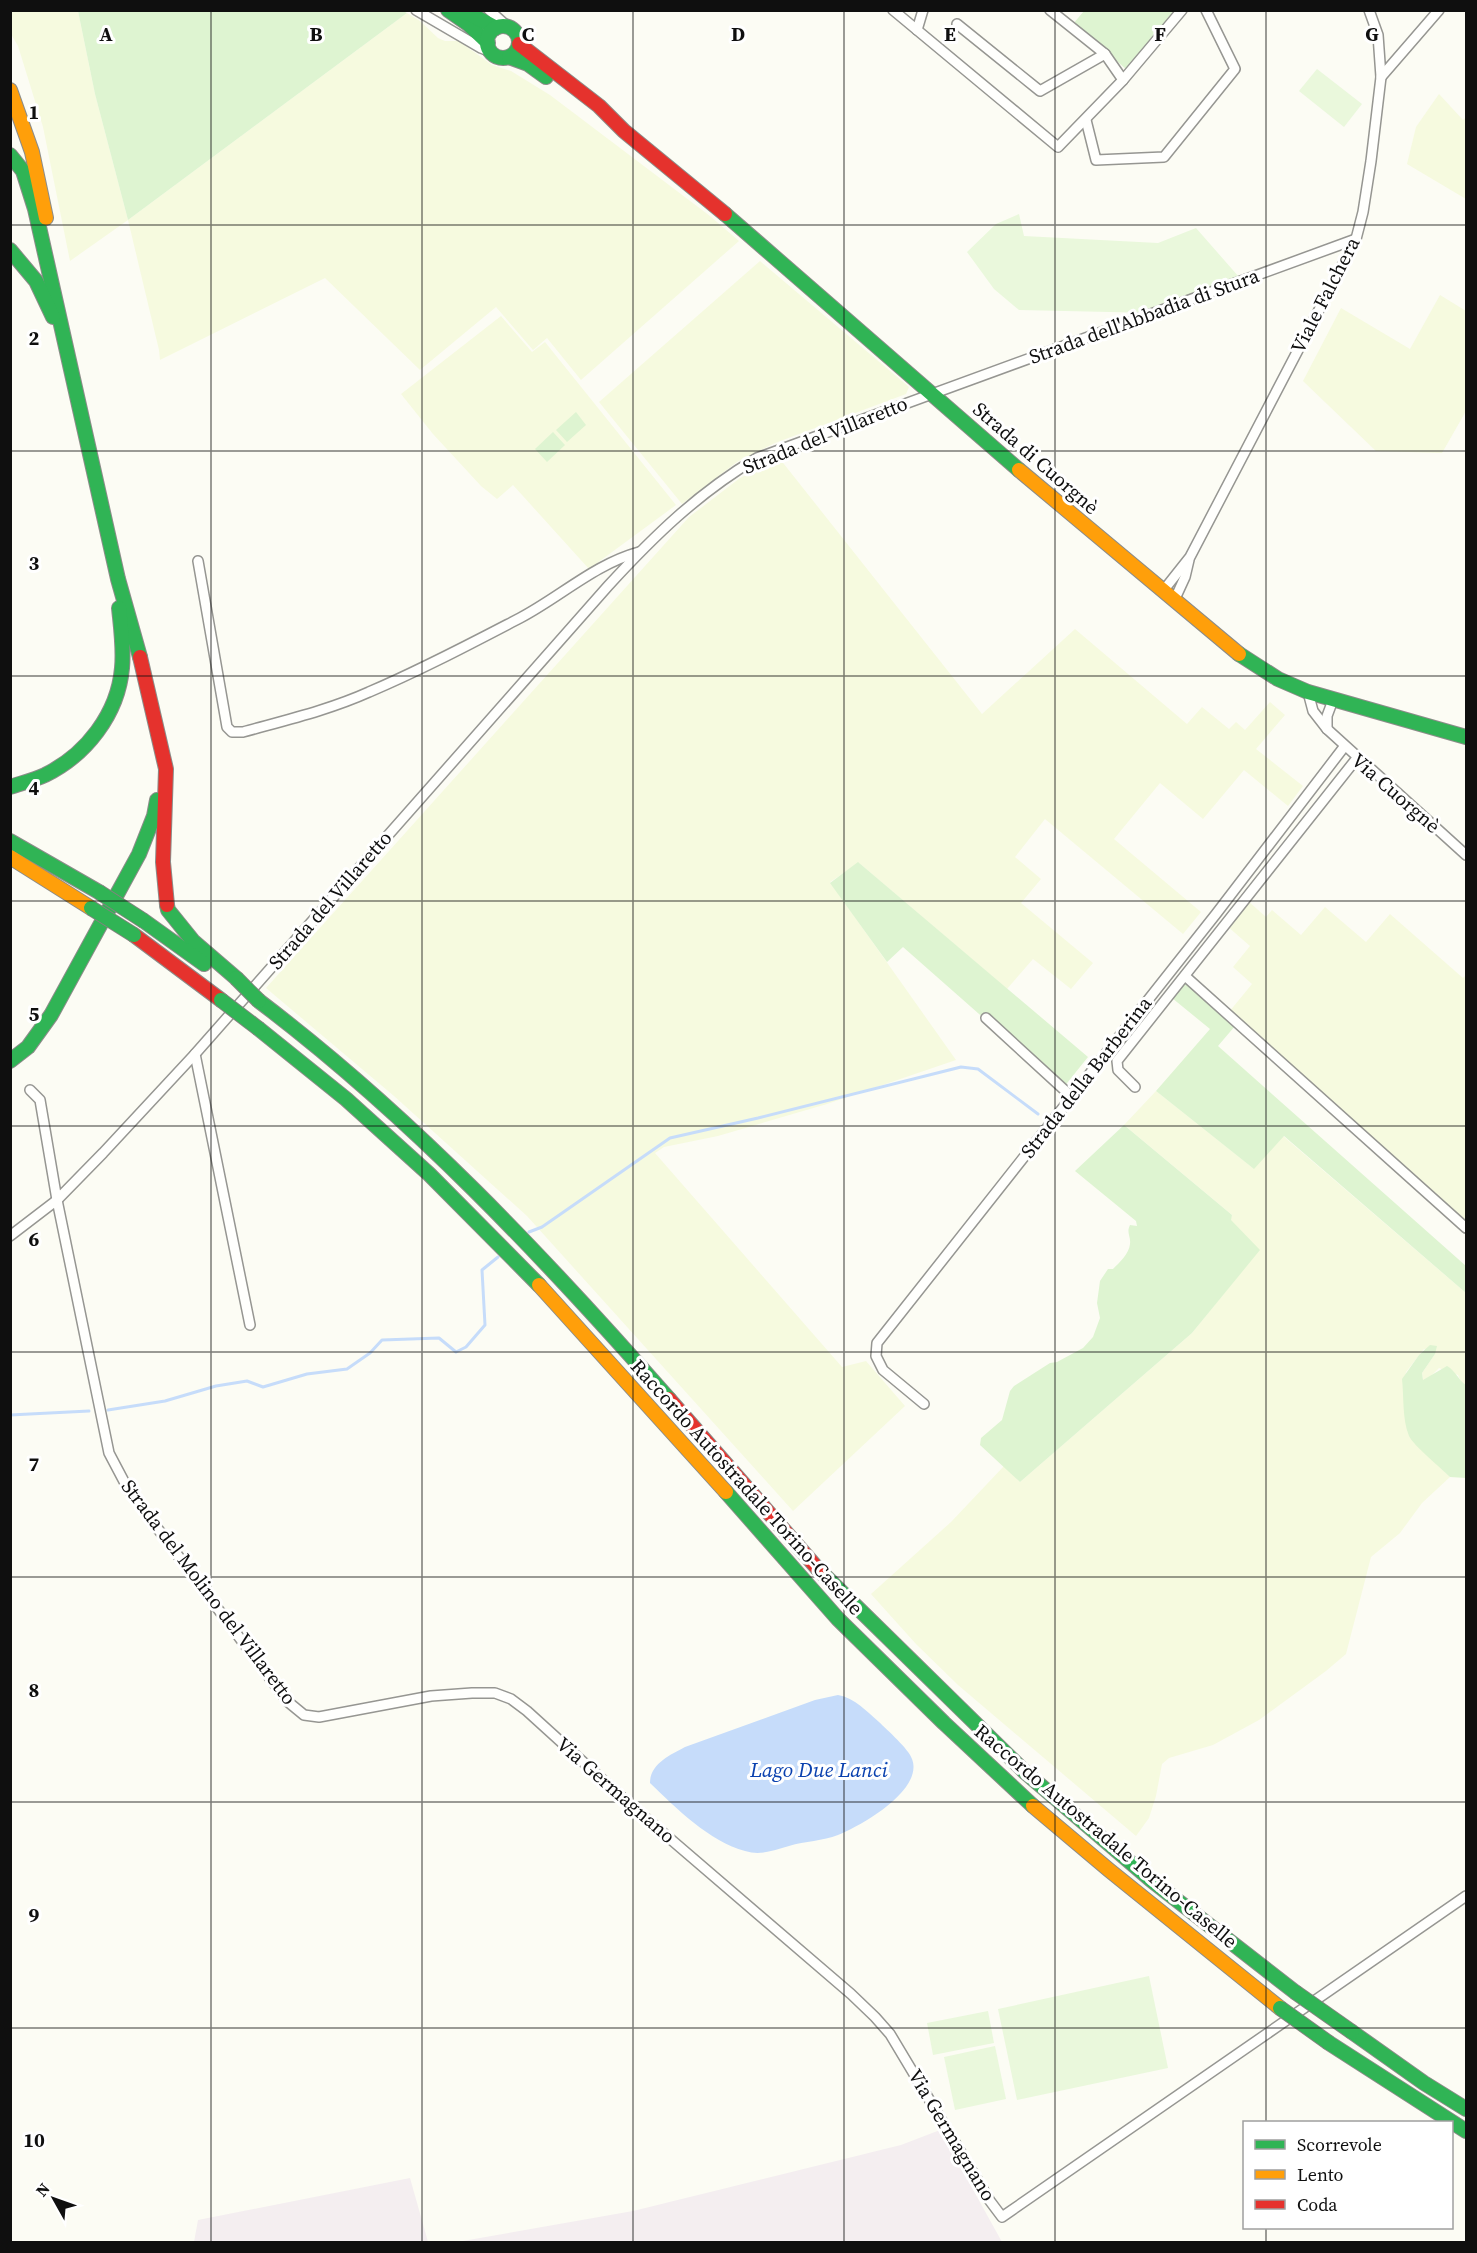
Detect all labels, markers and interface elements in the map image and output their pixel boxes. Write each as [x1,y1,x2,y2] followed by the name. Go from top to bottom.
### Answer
[99,20,113,48] text: A
[309,20,323,48] text: B
[522,20,534,48] text: C
[731,20,745,48] text: D
[944,20,956,48] text: E
[1154,20,1166,48] text: F
[1365,20,1379,48] text: G
[29,98,39,126] text: 1
[1284,231,1367,358] street label: Viale Falchera
[1025,261,1264,371] street label: Strada dell'Abbadia di Stura
[29,324,40,352] text: 2
[738,389,912,481] street label: Strada del Villaretto
[967,395,1105,521] street label: Strada di Cuorgnè
[29,549,40,577] text: 3
[1346,747,1446,839] street label: Via Cuorgnè
[29,774,40,802] text: 4
[262,825,398,975] street label: Strada del Villaretto
[1014,990,1159,1164] street label: Strada della Barberina
[29,1000,40,1028] text: 5
[29,1225,40,1253] text: 6
[624,1353,870,1621] street label: Raccordo Autostradale Torino-Caselle
[29,1450,40,1478] text: 7
[115,1474,303,1710] street label: Strada del Molino del Villaretto
[29,1676,39,1704] text: 8
[968,1717,1244,1955] street label: Raccordo Autostradale Torino-Caselle
[550,1730,682,1850] street label: Via Germagnano
[749,1755,888,1784] water label: Lago Due Lanci
[29,1901,40,1929] text: 9
[901,2064,1003,2206] street label: Via Germagnano
[1243,2121,1453,2229] legend
[23,2126,45,2154] text: 10
[1297,2132,1382,2157] text: Scorrevole
[1297,2162,1344,2187] text: Lento
[24,2169,84,2229] north arrow
[30,2178,55,2201] text: N
[1297,2192,1338,2217] text: Coda

